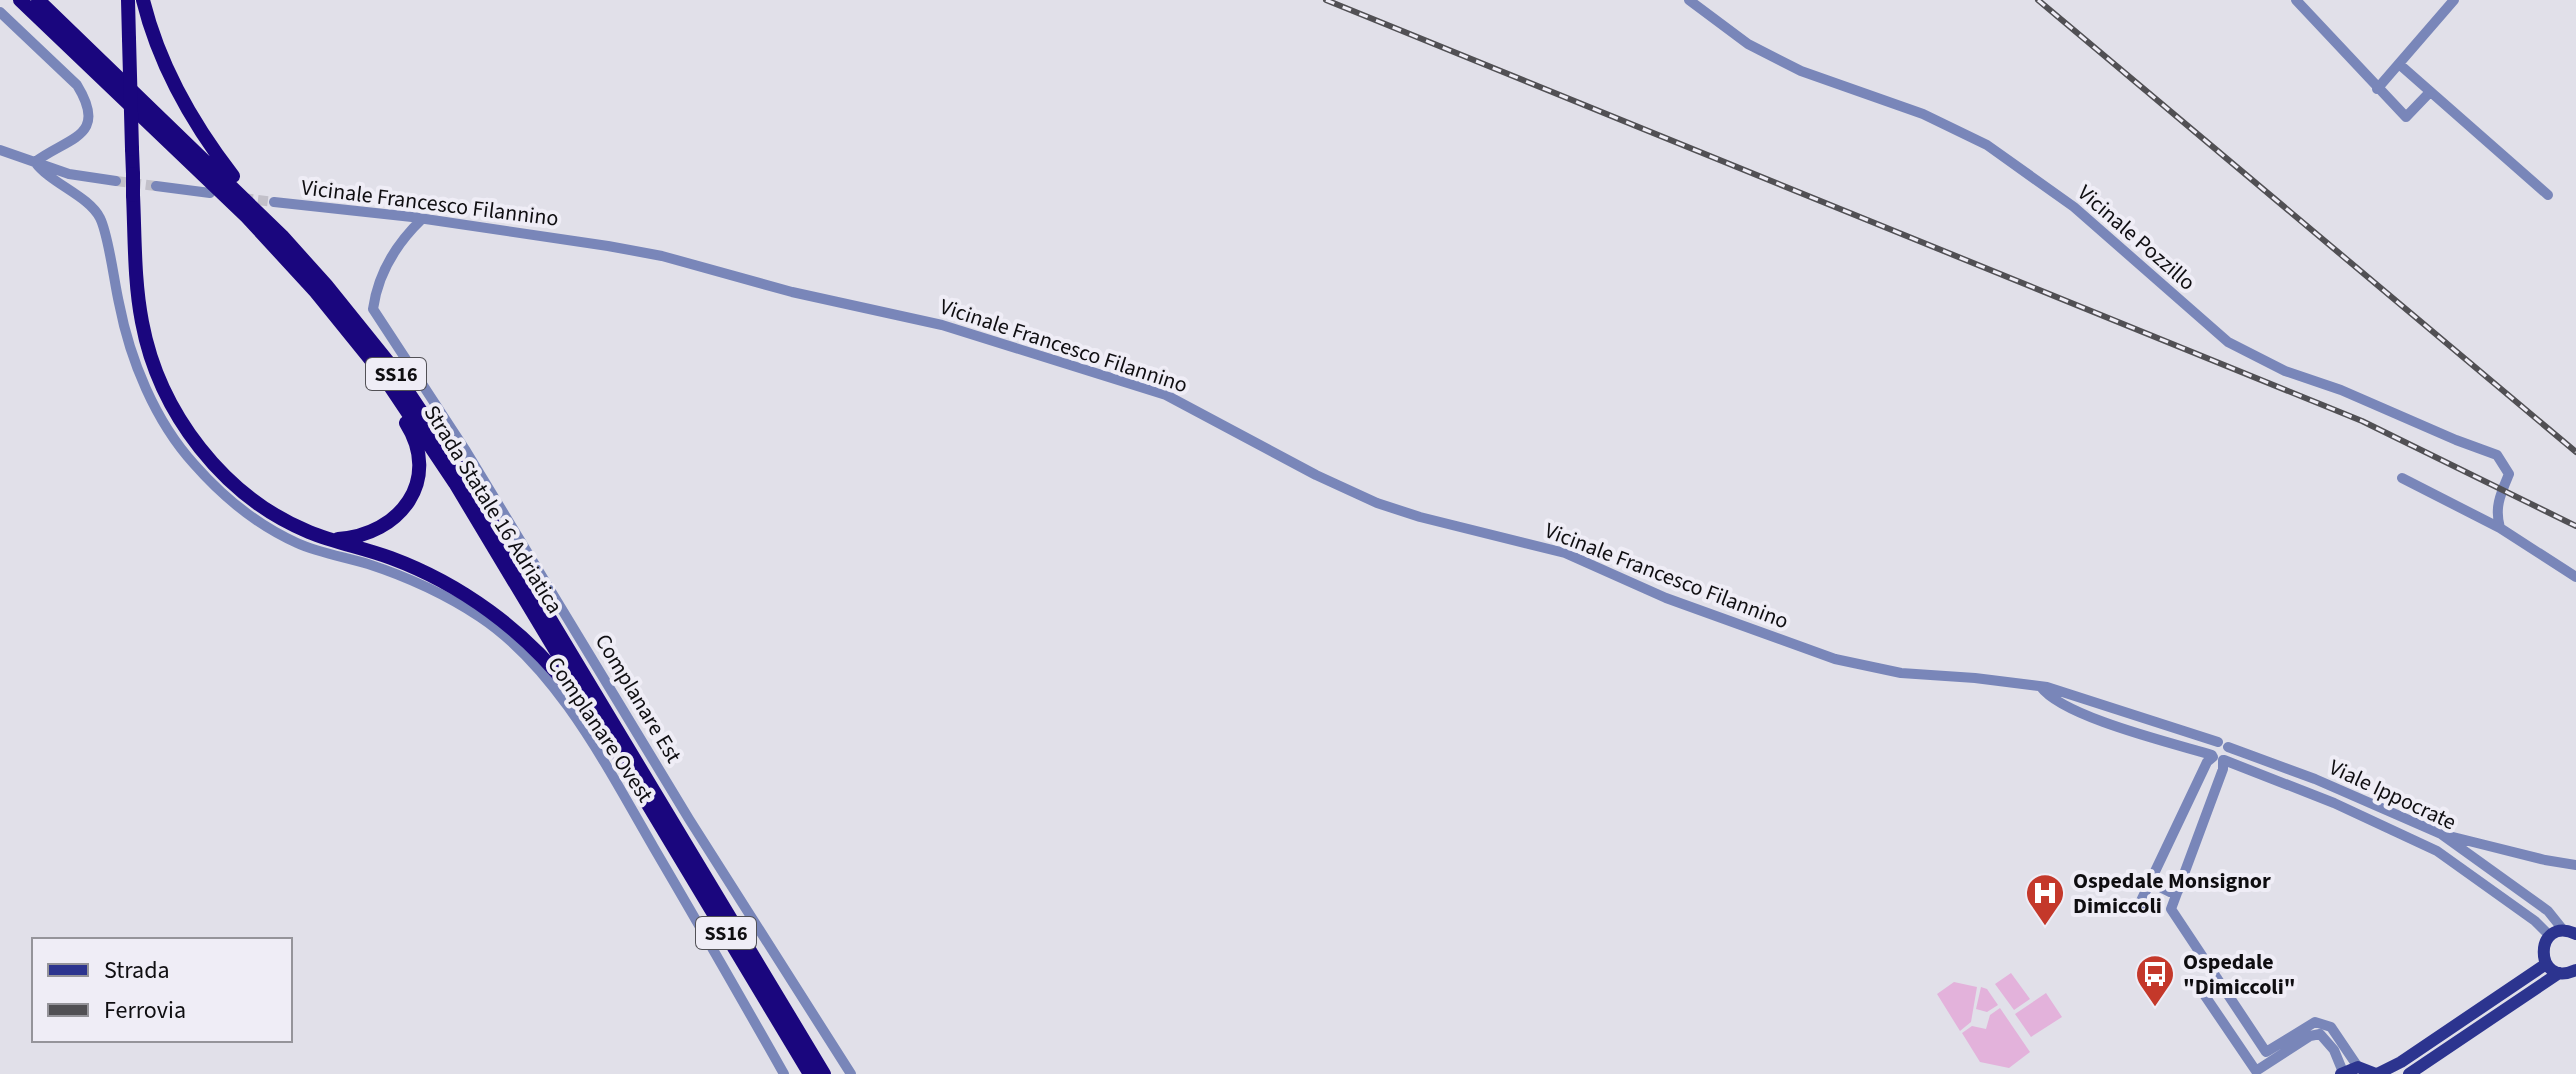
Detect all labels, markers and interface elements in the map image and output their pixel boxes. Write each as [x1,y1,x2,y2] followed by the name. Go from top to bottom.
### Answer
[299,171,560,235] street label: Vicinale Francesco Filannino
[2070,177,2202,298] street label: Vicinale Pozzillo
[936,291,1192,401] street label: Vicinale Francesco Filannino
[366,358,426,390] road number: SS16
[416,399,570,620] street label: Strada Statale 16 Adriatica
[1540,515,1793,637] street label: Vicinale Francesco Filannino
[587,628,690,770] street label: Complanare Est
[540,650,661,809] street label: Complanare Ovest
[2324,751,2461,838] street label: Viale Ippocrate
[2073,865,2271,922] place label: Ospedale Monsignor Dimiccoli
[2024,872,2066,927] hospital icon: Ospedale Monsignor Dimiccoli
[696,917,756,949] road number: SS16
[32,938,292,1042] legend
[2183,946,2296,1003] place label: Ospedale "Dimiccoli"
[104,953,170,988] text: Strada
[2134,953,2176,1008] bus stop icon: Ospedale "Dimiccoli"
[104,993,186,1028] text: Ferrovia

